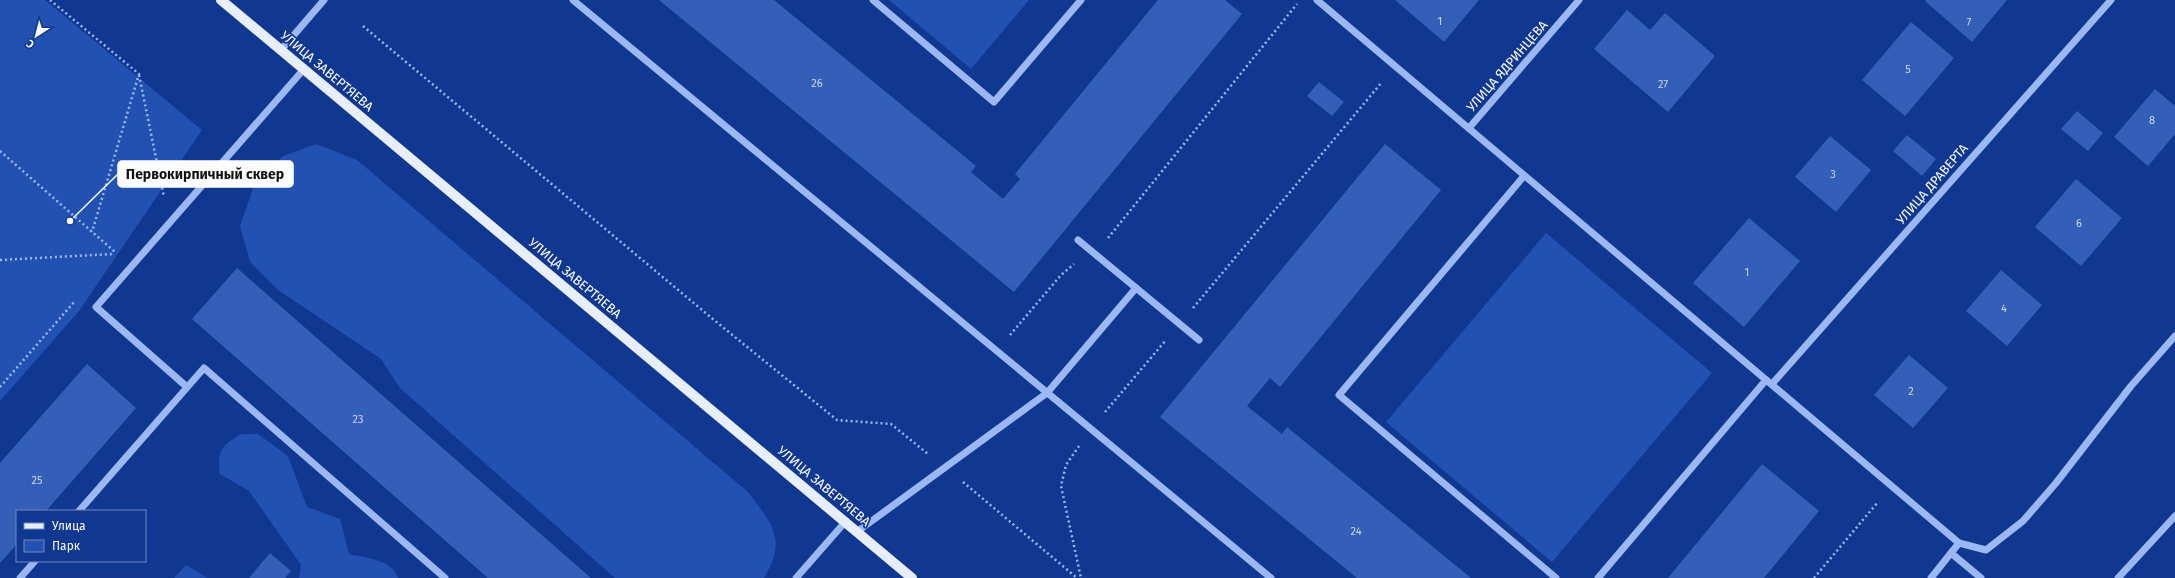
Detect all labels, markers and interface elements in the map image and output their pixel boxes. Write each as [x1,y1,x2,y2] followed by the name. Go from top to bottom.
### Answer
[1438,15,1442,28] house number: 1
[16,16,56,56] north arrow
[1967,16,1972,29] house number: 7
[1463,17,1551,115] street label: УЛИЦА ЯДРИНЦЕВА
[278,28,377,115] street label: УЛИЦА ЗАВЕРТЯЕВА
[23,36,37,51] text: С
[1905,63,1911,76] house number: 5
[811,77,823,90] house number: 26
[1658,78,1668,91] house number: 27
[2149,114,2155,127] house number: 8
[1893,140,1971,227] street label: УЛИЦА ДРАВЕРТА
[118,161,293,187] callout: Первокирпичный сквер
[126,166,284,183] text: Первокирпичный сквер
[1830,168,1836,181] house number: 3
[2076,217,2082,230] house number: 6
[526,235,625,322] street label: УЛИЦА ЗАВЕРТЯЕВА
[1745,266,1749,279] house number: 1
[2001,302,2007,315] house number: 4
[1908,385,1914,398] house number: 2
[353,413,363,426] house number: 23
[775,443,874,530] street label: УЛИЦА ЗАВЕРТЯЕВА
[32,474,43,487] house number: 25
[16,510,146,562] legend
[52,519,86,533] text: Улица
[1351,525,1362,538] house number: 24
[52,539,81,553] text: Парк

